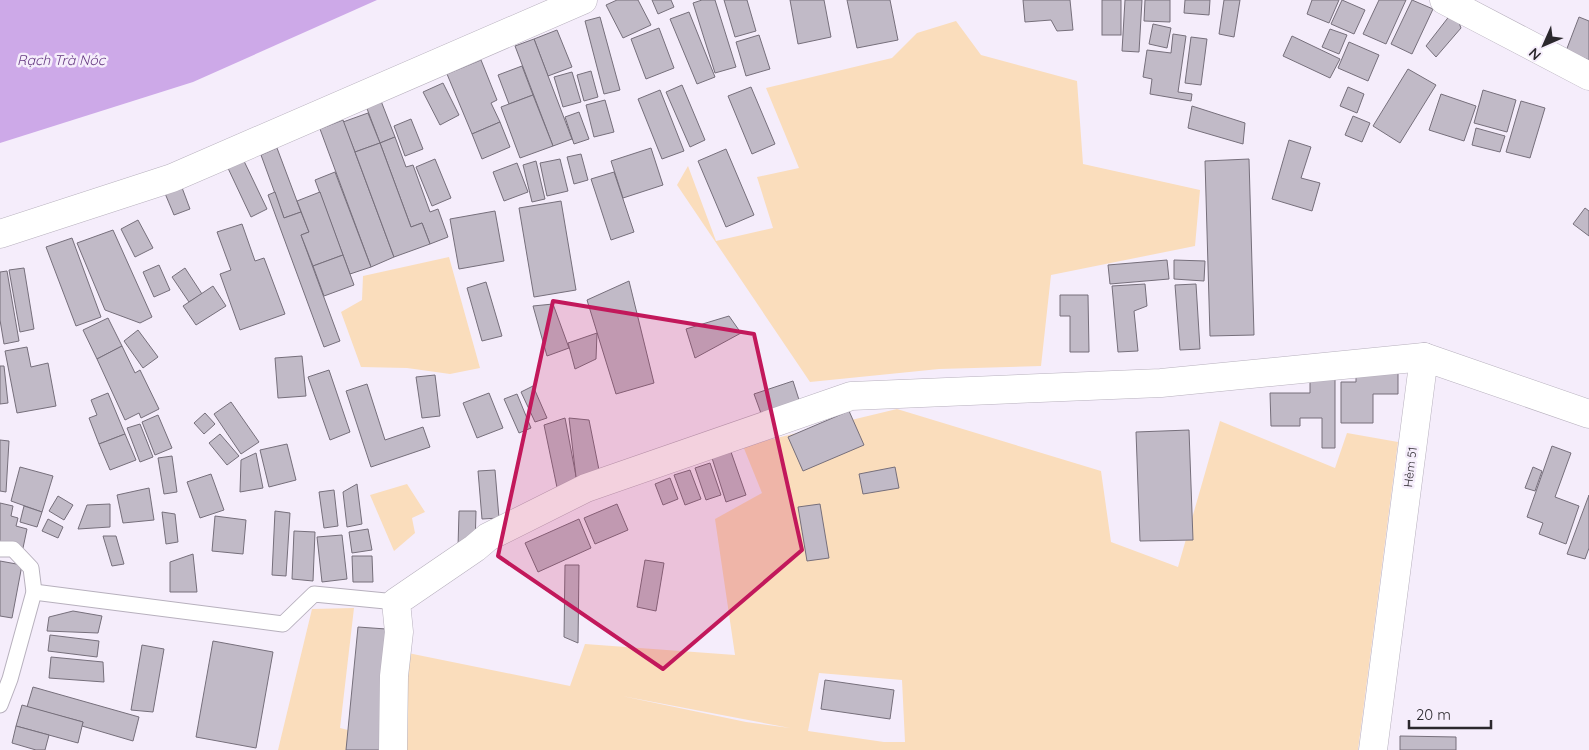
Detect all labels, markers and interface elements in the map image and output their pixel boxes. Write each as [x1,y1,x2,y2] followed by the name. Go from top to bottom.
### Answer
[1519,20,1569,70] north arrow
[1525,44,1545,64] text: N
[17,51,107,69] water label: Rạch Trà Nóc
[1400,446,1420,488] street label: Hẻm 51
[1409,698,1492,730] scale bar
[1416,705,1451,724] text: 20 m

